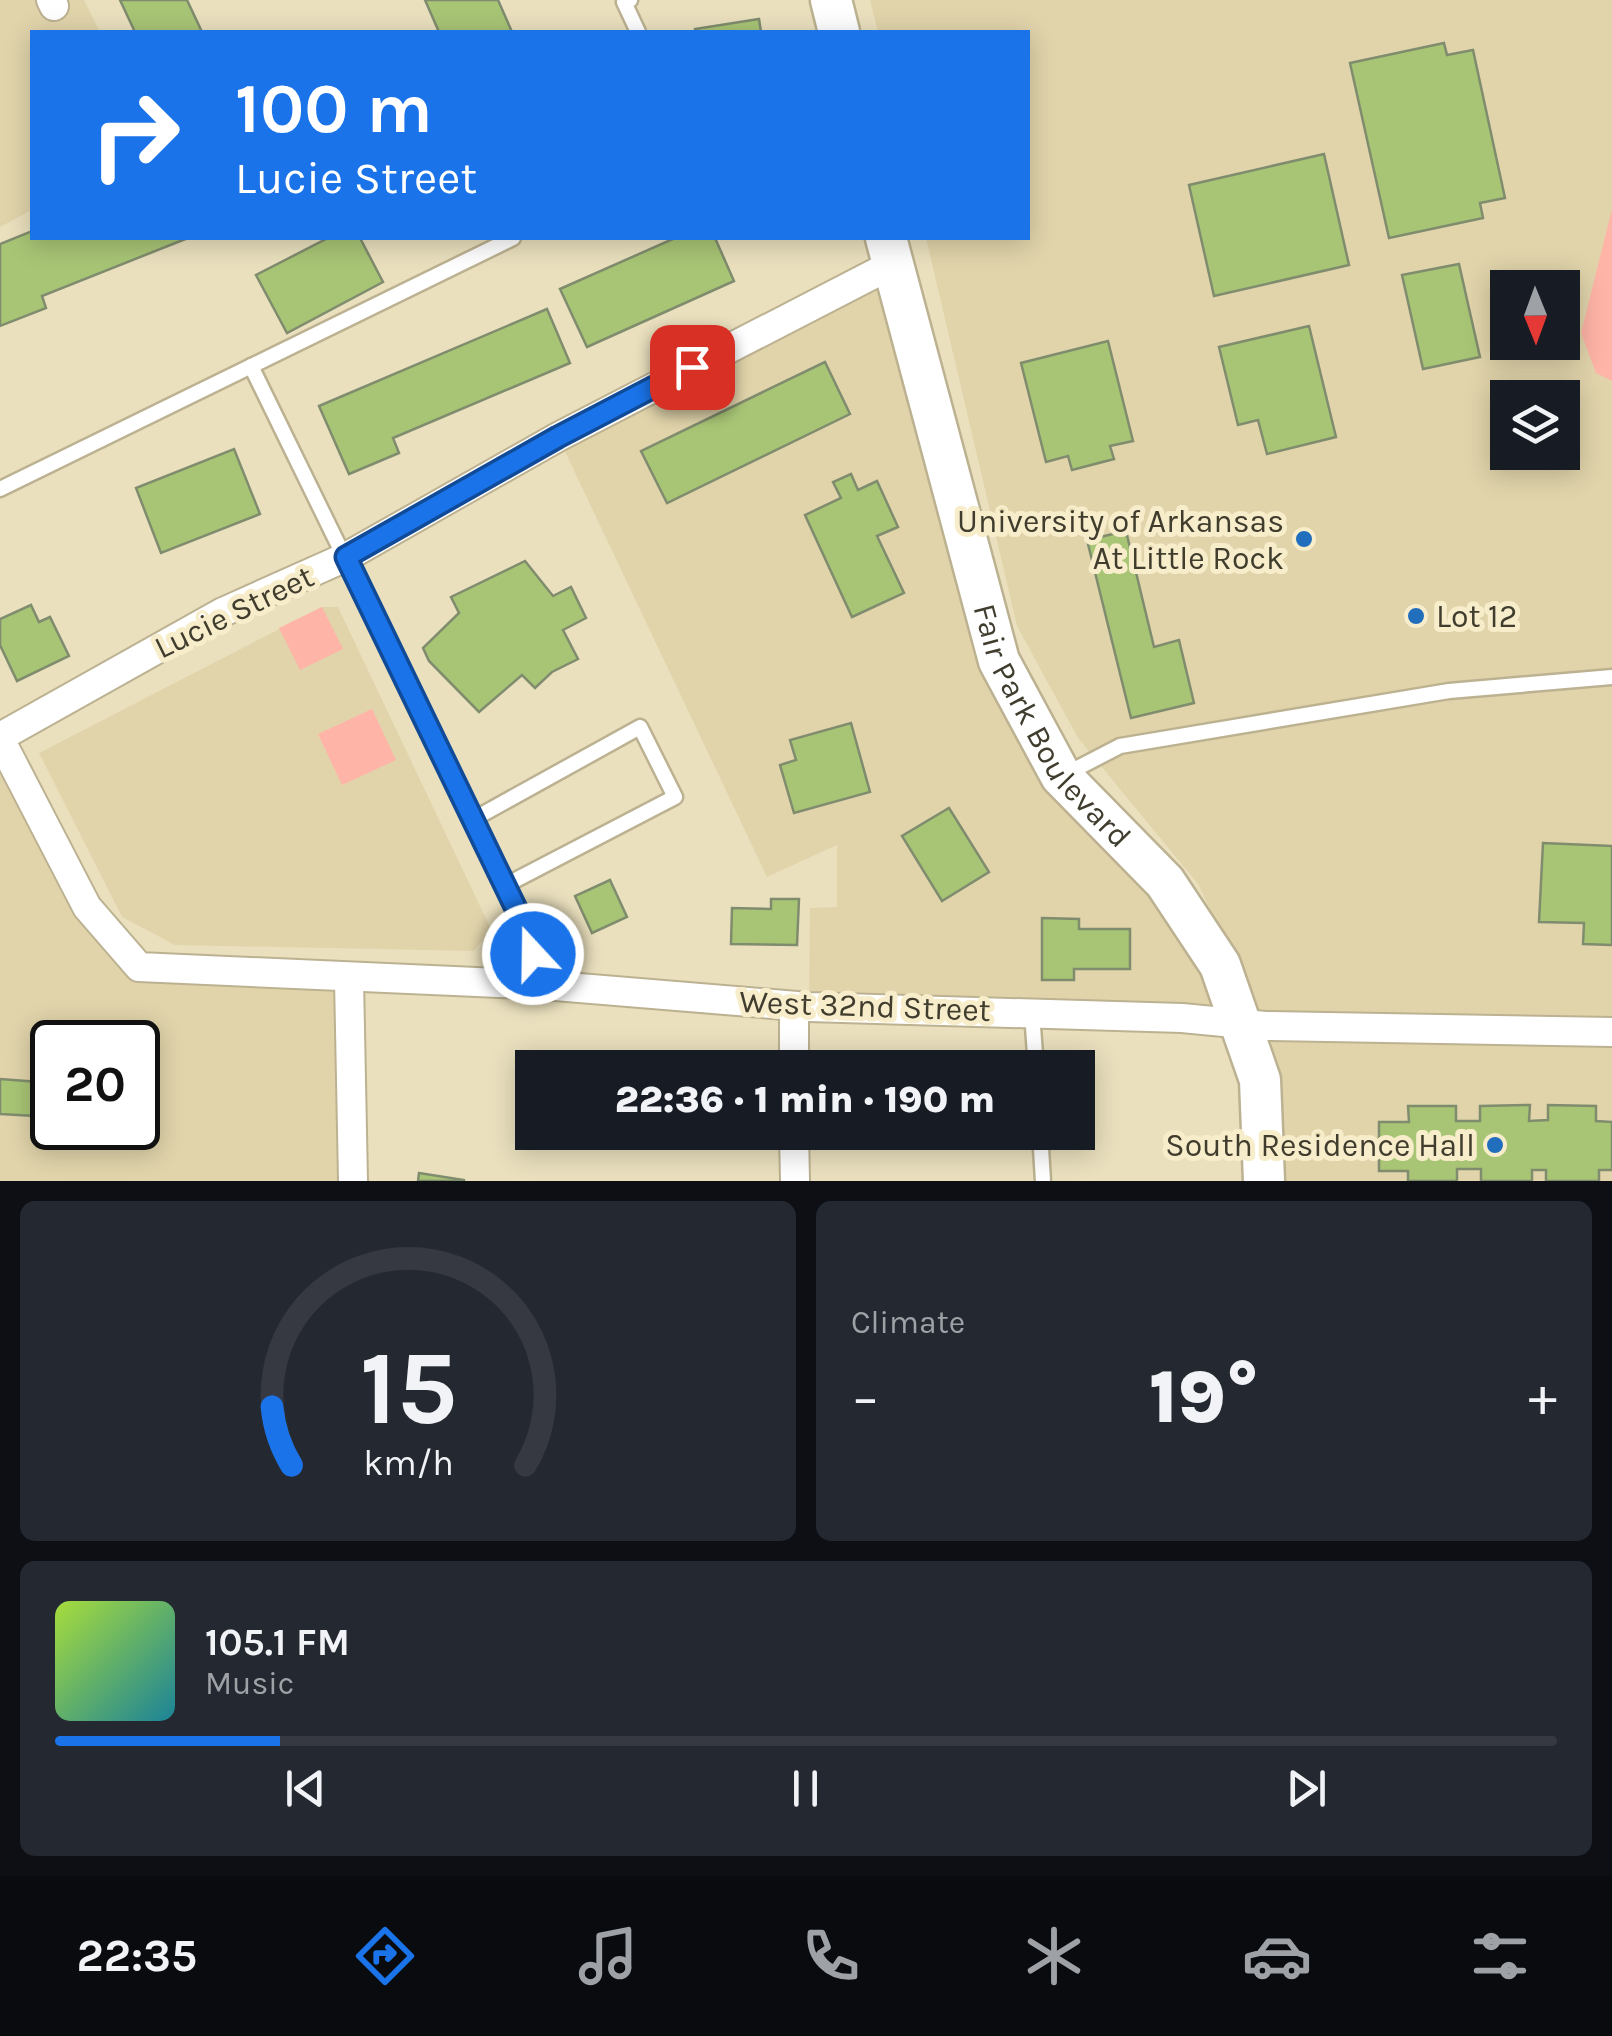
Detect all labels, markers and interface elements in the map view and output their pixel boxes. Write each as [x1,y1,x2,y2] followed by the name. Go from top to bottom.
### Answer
[235,68,433,150] text: 100 m
[70,70,200,200] icon: right
[235,152,477,204] text: Lucie Street
[1490,270,1580,360] north arrow
[1490,270,1580,470] map controls
[650,325,735,410] pin
[665,340,720,395] icon: arrive
[1490,380,1580,470] button: layers
[957,503,1284,577] place label: University of Arkansas At Little Rock
[1293,528,1315,550] marker: University of Arkansas At Little Rock
[148,558,320,666] street label: Lucie Street
[1436,598,1517,635] place label: Lot 12
[966,600,1139,855] street label: Fair Park Boulevard
[1405,605,1427,627] marker: Lot 12
[481,902,585,1006] position arrow
[739,983,991,1029] street label: West 32nd Street
[30,1020,160,1150] speed limit sign: 20
[615,1077,995,1122] text: 22:36 · 1 min · 190 m
[1165,1127,1475,1164] place label: South Residence Hall
[1484,1134,1506,1156] marker: South Residence Hall
[851,1304,965,1341] text: Climate
[359,1328,457,1449] text: 15
[1149,1353,1259,1441] text: 19°
[851,1365,880,1429] text: −
[1528,1365,1557,1429] text: +
[363,1442,453,1484] text: km/h
[205,1620,350,1665] text: 105.1 FM
[205,1665,294,1702] text: Music
[278,1761,333,1816] icon: previous
[778,1761,833,1816] icon: pause
[1279,1761,1334,1816] icon: next
[350,1921,420,1991] icon: directions
[573,1921,643,1991] icon: music
[796,1921,866,1991] icon: phone
[1019,1921,1089,1991] icon: climate
[1242,1921,1312,1991] icon: car
[1465,1921,1535,1991] icon: filters
[77,1930,197,1982] text: 22:35

